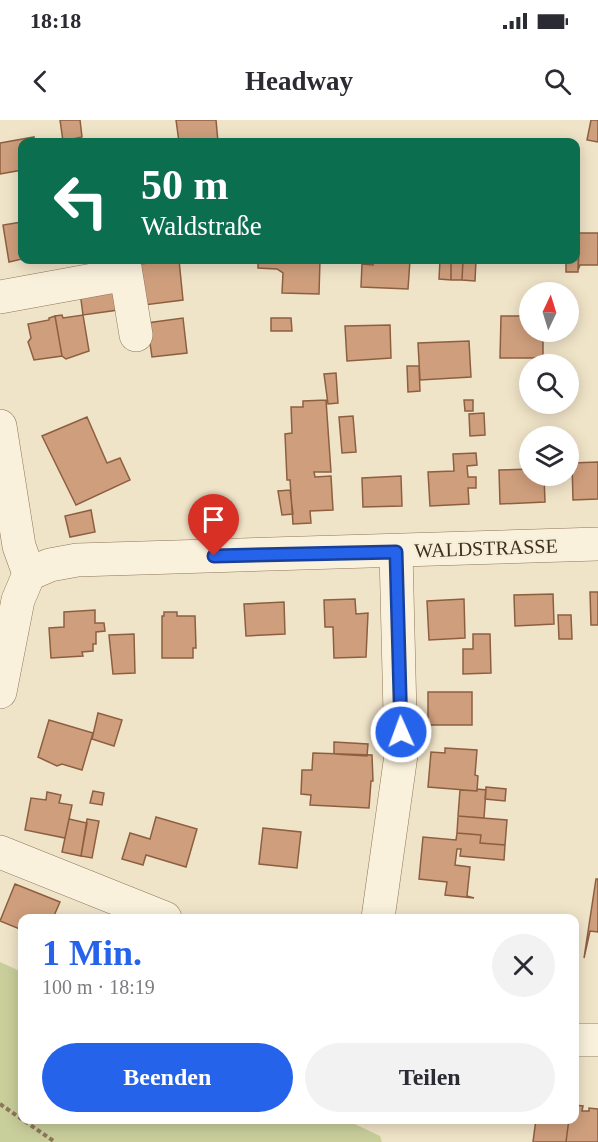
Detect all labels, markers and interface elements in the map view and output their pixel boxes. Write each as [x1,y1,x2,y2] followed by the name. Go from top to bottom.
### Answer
[30,8,81,33] text: 18:18
[24,65,57,98] icon: back
[541,65,574,98] icon: search
[245,66,353,96] text: Headway
[42,162,120,240] icon: left
[141,162,229,208] text: 50 m
[141,211,262,241] text: Waldstraße
[519,282,579,342] north arrow
[519,282,579,486] map controls
[519,354,579,414] button: search
[519,426,579,486] button: layers
[188,494,239,556] pin
[197,503,230,536] icon: arrive
[414,535,558,561] street label: WALDSTRASSE
[369,700,433,764] position arrow
[42,933,142,973] text: 1 Min.
[492,934,555,997] button: close
[42,976,155,998] text: 100 m · 18:19
[42,1043,293,1112] button: Beenden
[305,1043,555,1112] button: Teilen

